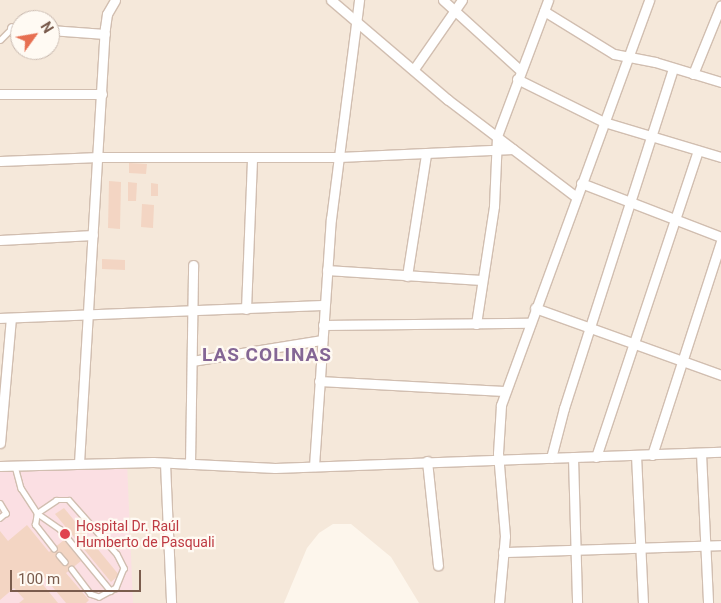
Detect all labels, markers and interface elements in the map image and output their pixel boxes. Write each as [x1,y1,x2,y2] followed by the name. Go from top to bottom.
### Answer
[10,10,60,60] north arrow
[37,19,56,36] text: N
[201,344,333,366] district label: LAS COLINAS
[76,518,215,550] place label: Hospital Dr. Raúl Humberto de Pasquali
[58,527,72,541] marker: Hospital Dr. Raúl Humberto de Pasquali
[12,560,144,592] scale bar
[18,570,60,588] text: 100 m

